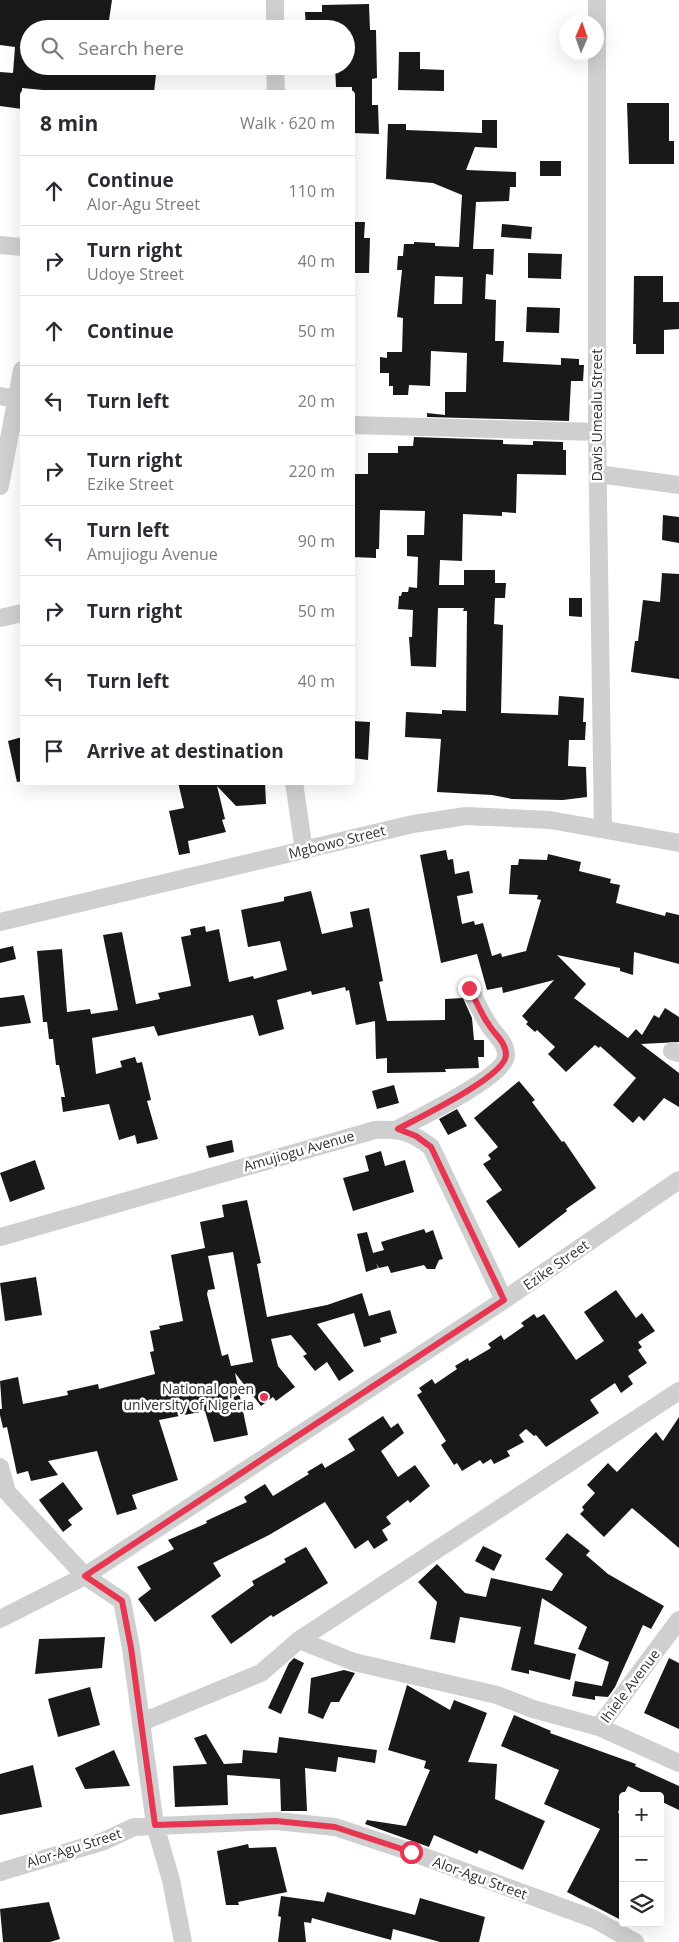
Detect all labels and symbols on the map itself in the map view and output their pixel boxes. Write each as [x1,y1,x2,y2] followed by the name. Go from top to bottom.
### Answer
[559,15,604,60] north arrow
[587,349,606,481] street label: Davis Umealu Street
[286,820,387,863] street label: Mgbowo Street
[458,977,481,1000] route end
[241,1126,357,1175] street label: Amujiogu Avenue
[519,1235,592,1294] street label: Ezike Street
[124,1379,254,1414] place label: National open university of Nigeria
[258,1391,270,1403] marker: National open university of Nigeria
[596,1645,664,1726] street label: Ihiele Avenue
[24,1823,124,1872] street label: Alor-Agu Street
[400,1841,423,1864] route start
[430,1852,530,1903] street label: Alor-Agu Street

